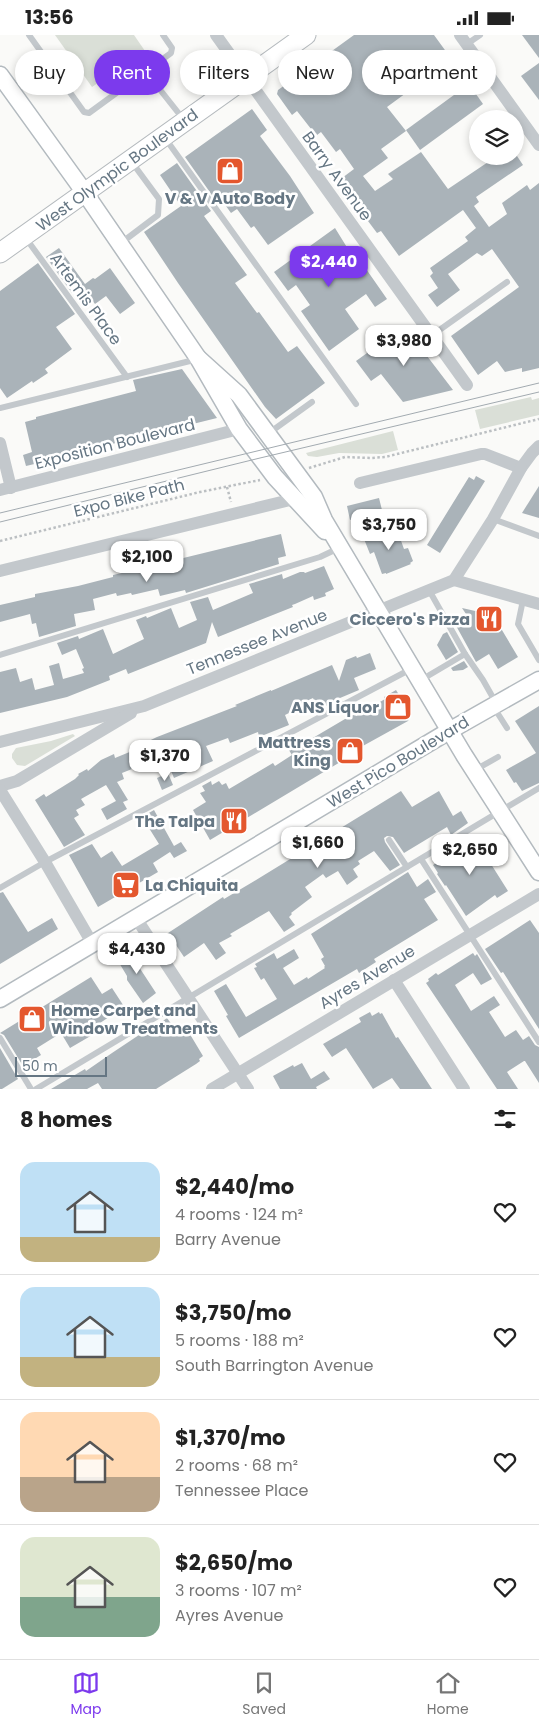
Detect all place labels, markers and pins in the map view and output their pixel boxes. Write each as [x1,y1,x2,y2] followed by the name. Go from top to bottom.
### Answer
[215,156,245,186] shop icon: V & V Auto Body
[165,187,296,210] place label: V & V Auto Body
[288,245,370,288] pin: $2,440
[363,325,445,367] pin: $3,980
[348,509,430,551] pin: $3,750
[106,541,188,583] pin: $2,100
[474,604,504,634] restaurant icon: Ciccero's Pizza
[350,608,470,631] place label: Ciccero's Pizza
[383,692,413,722] shop icon: ANS Liquor
[291,696,379,719] place label: ANS Liquor
[258,731,331,772] place label: Mattress King
[335,736,365,766] shop icon: Mattress King
[124,739,206,782] pin: $1,370
[219,806,249,836] restaurant icon: The Talpa
[135,810,215,833] place label: The Talpa
[277,827,359,869] pin: $1,660
[429,833,511,876] pin: $2,650
[111,870,141,900] supermarket icon: La Chiquita
[145,874,238,897] place label: La Chiquita
[96,933,178,975] pin: $4,430
[51,999,218,1040] place label: Home Carpet and Window Treatments
[17,1004,47,1034] shop icon: Home Carpet and Window Treatments

